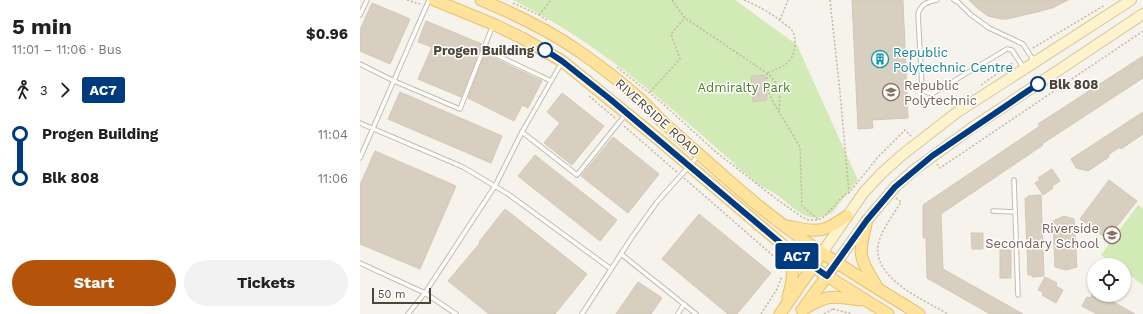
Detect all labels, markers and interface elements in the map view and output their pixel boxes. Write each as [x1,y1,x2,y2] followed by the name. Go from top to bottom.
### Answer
[12,14,72,39] text: 5 min
[306,25,348,43] text: $0.96
[12,42,122,57] text: 11:01 – 11:06 · Bus
[537,42,553,58] marker: Progen Building
[433,43,535,58] place label: Progen Building
[893,45,1013,75] place label: Republic Polytechnic Centre
[870,49,890,69] building icon: Republic Polytechnic Centre
[612,76,703,159] street label: RIVERSIDE ROAD
[1030,76,1046,92] marker: Blk 808
[1049,77,1098,92] place label: Blk 808
[904,78,977,108] place label: Republic Polytechnic
[12,79,34,101] icon: walk
[54,79,76,101] icon: forward
[698,80,791,95] park label: Admiralty Park
[90,82,117,98] text: AC7
[881,82,901,102] school or university icon: Republic Polytechnic
[40,83,48,98] text: 3
[42,125,158,143] text: Progen Building
[318,127,348,142] text: 11:04
[42,169,99,187] text: Blk 808
[318,171,348,186] text: 11:06
[985,221,1099,251] place label: Riverside Secondary School
[1102,225,1122,245] school or university icon: Riverside Secondary School
[774,243,820,269] line badge: AC7
[783,248,811,264] text: AC7
[1087,258,1131,302] map controls
[1087,258,1131,302] button: locate
[12,260,176,306] button: Start
[184,260,348,306] button: Tickets
[372,286,431,305] scale bar
[378,288,405,301] text: 50 m

